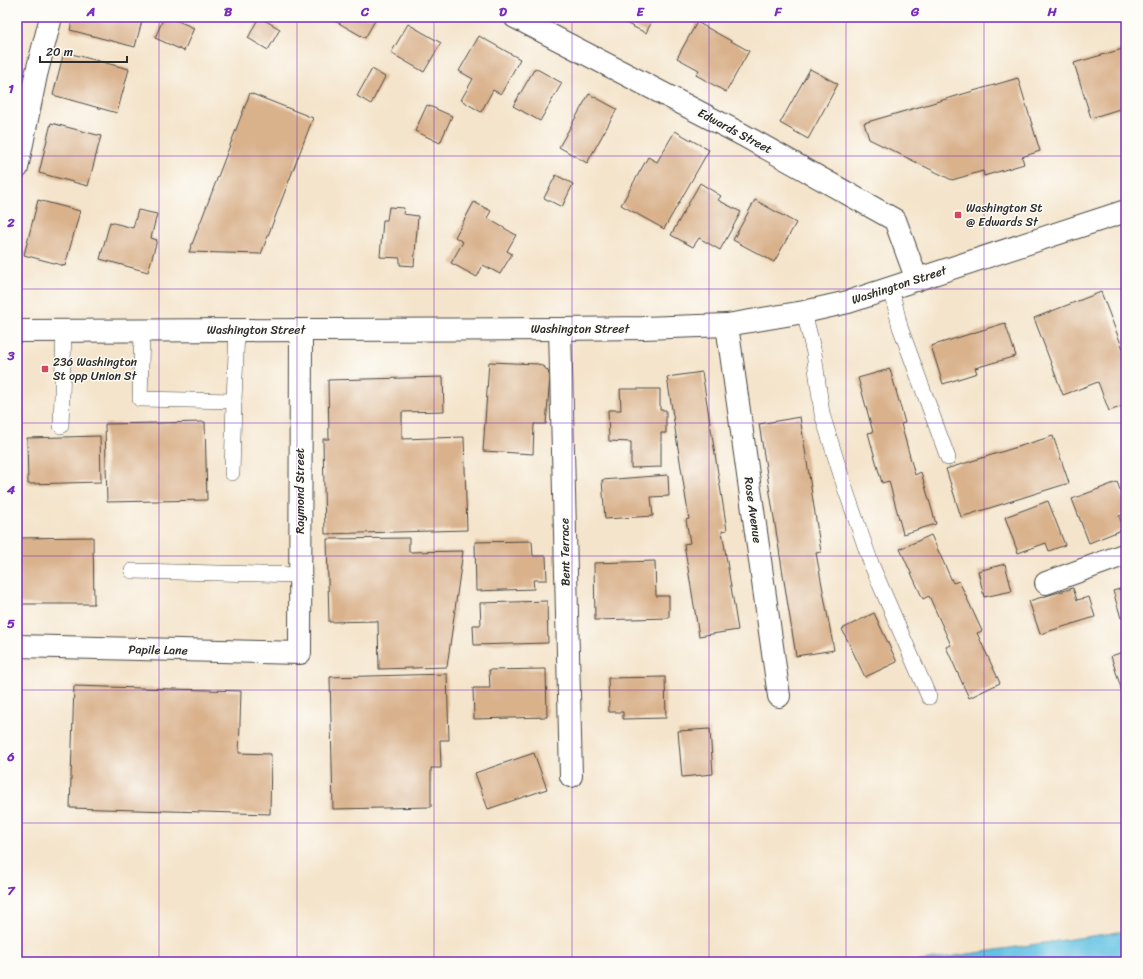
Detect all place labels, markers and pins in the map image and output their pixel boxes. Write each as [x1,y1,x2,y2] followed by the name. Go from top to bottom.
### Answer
[966,197,1043,233] place label: Washington St @ Edwards St
[953,210,963,220] marker: Washington St @ Edwards St
[53,351,138,387] place label: 236 Washington St opp Union St
[40,364,50,374] marker: 236 Washington St opp Union St

